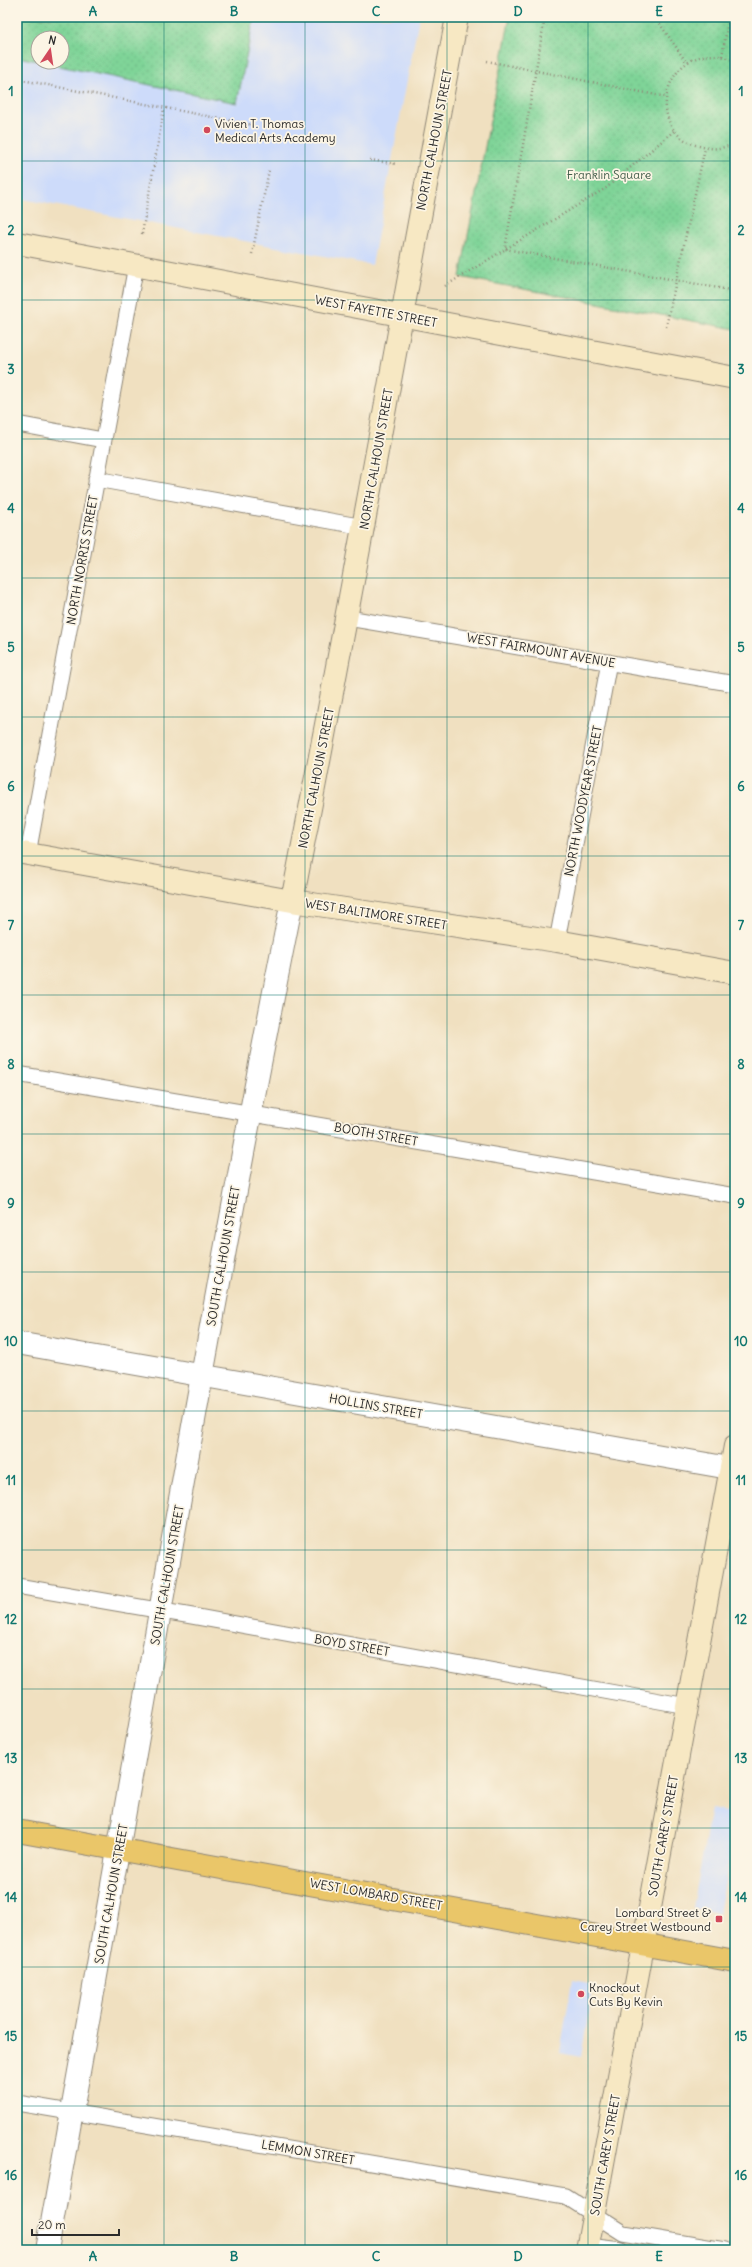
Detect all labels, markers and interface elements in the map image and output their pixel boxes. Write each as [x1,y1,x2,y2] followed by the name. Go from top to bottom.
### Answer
[89,3,98,20] text: A
[230,3,239,20] text: B
[372,3,381,20] text: C
[513,3,523,20] text: D
[655,3,663,20] text: E
[30,30,70,70] north arrow
[47,33,58,48] text: N
[413,68,455,212] street label: NORTH CALHOUN STREET
[8,83,14,100] text: 1
[738,83,744,100] text: 1
[215,116,336,145] place label: Vivien T. Thomas Medical Arts Academy
[202,125,212,135] marker: Vivien T. Thomas Medical Arts Academy
[567,167,651,182] park label: Franklin Square
[7,222,15,239] text: 2
[737,222,745,239] text: 2
[314,292,438,330] street label: WEST FAYETTE STREET
[7,361,15,378] text: 3
[737,361,745,378] text: 3
[356,387,396,531] street label: NORTH CALHOUN STREET
[63,494,101,626] street label: NORTH NORRIS STREET
[7,500,15,517] text: 4
[737,500,745,517] text: 4
[466,630,616,670] street label: WEST FAIRMOUNT AVENUE
[7,639,15,656] text: 5
[737,639,745,656] text: 5
[295,706,337,850] street label: NORTH CALHOUN STREET
[561,724,605,878] street label: NORTH WOODYEAR STREET
[7,778,15,795] text: 6
[737,778,745,795] text: 6
[304,895,448,933] street label: WEST BALTIMORE STREET
[8,917,15,934] text: 7
[738,917,745,934] text: 7
[7,1056,15,1073] text: 8
[737,1056,745,1073] text: 8
[333,1119,419,1149] street label: BOOTH STREET
[203,1185,243,1327] street label: SOUTH CALHOUN STREET
[7,1195,15,1212] text: 9
[737,1195,745,1212] text: 9
[4,1333,18,1350] text: 10
[734,1333,748,1350] text: 10
[328,1390,424,1422] street label: HOLLINS STREET
[6,1472,16,1489] text: 11
[736,1472,746,1489] text: 11
[147,1504,187,1646] street label: SOUTH CALHOUN STREET
[5,1611,17,1628] text: 12
[735,1611,747,1628] text: 12
[313,1631,391,1659] street label: BOYD STREET
[5,1750,17,1767] text: 13
[735,1750,747,1767] text: 13
[645,1774,681,1898] street label: SOUTH CAREY STREET
[91,1823,131,1965] street label: SOUTH CALHOUN STREET
[309,1875,443,1913] street label: WEST LOMBARD STREET
[5,1889,18,1906] text: 14
[735,1889,748,1906] text: 14
[580,1905,711,1934] place label: Lombard Street & Carey Street Westbound
[714,1914,724,1924] marker: Lombard Street & Carey Street Westbound
[589,1980,663,2009] place label: Knockout Cuts By Kevin
[576,1989,586,1999] marker: Knockout Cuts By Kevin
[5,2028,18,2045] text: 15
[735,2028,748,2045] text: 15
[587,2093,623,2217] street label: SOUTH CAREY STREET
[260,2136,356,2168] street label: LEMMON STREET
[5,2167,18,2184] text: 16
[735,2167,748,2184] text: 16
[32,2211,119,2237] scale bar
[38,2217,66,2232] text: 20 m
[89,2248,98,2265] text: A
[230,2248,239,2265] text: B
[372,2248,381,2265] text: C
[513,2248,523,2265] text: D
[655,2248,663,2265] text: E

